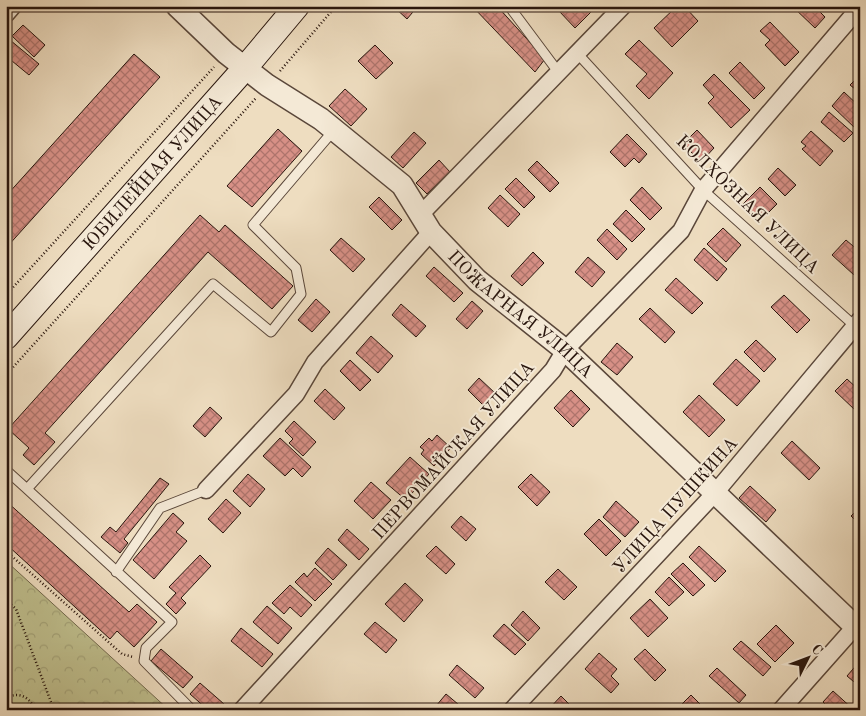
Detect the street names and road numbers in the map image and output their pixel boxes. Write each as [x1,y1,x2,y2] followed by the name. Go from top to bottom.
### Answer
[80,92,226,254] street label: ЮБИЛЕЙНАЯ УЛИЦА
[672,132,822,278] street label: КОЛХОЗНАЯ УЛИЦА
[444,247,596,382] street label: ПОЖАРНАЯ УЛИЦА
[367,356,538,543] street label: ПЕРВОМАЙСКАЯ УЛИЦА
[610,434,742,577] street label: УЛИЦА ПУШКИНА

